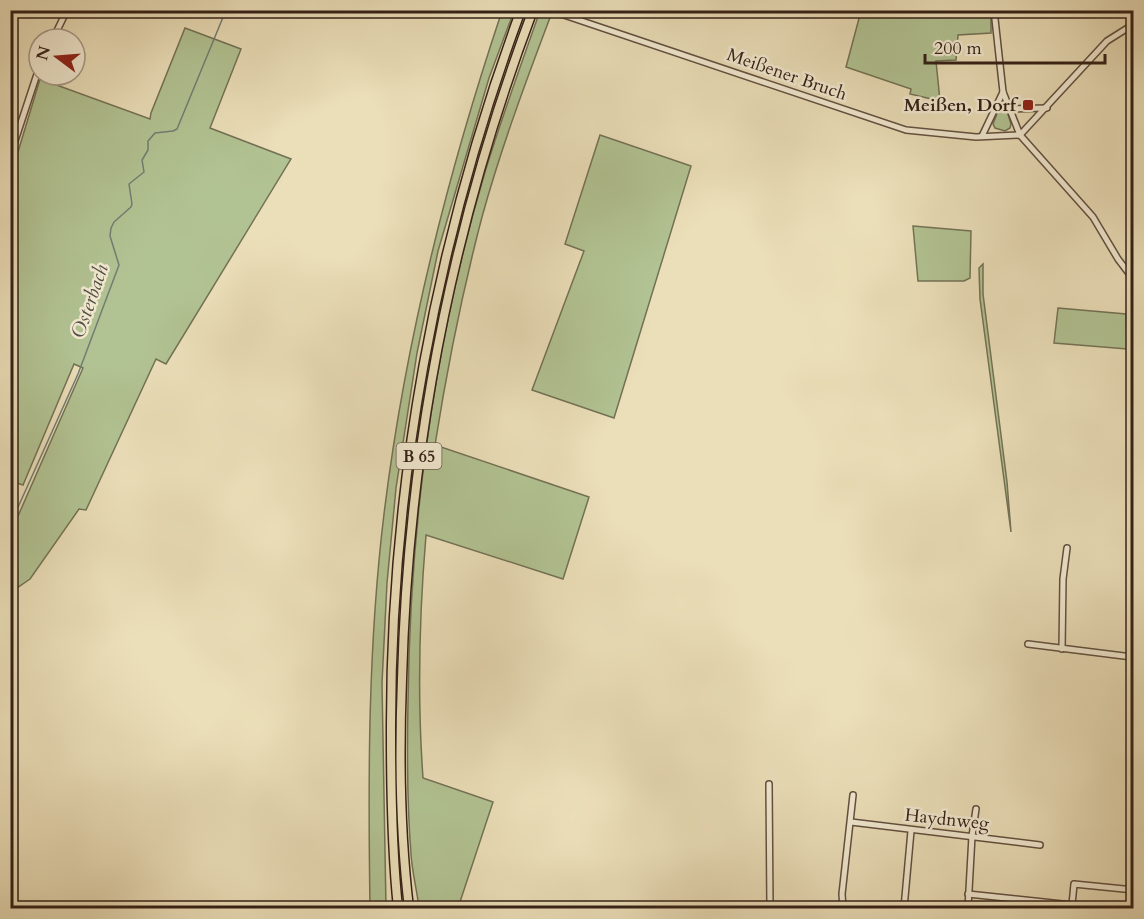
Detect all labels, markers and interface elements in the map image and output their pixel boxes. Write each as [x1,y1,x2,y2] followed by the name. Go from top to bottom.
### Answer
[27,27,87,87] north arrow
[925,27,1105,65] scale bar
[934,36,982,61] text: 200 m
[723,42,850,107] street label: Meißener Bruch
[31,43,56,63] text: N
[904,93,1019,118] place label: Meißen, Dorf
[1021,98,1035,112] marker: Meißen, Dorf
[64,260,115,342] water label: Osterbach
[396,443,442,469] road number: B 65
[903,803,991,836] street label: Haydnweg

